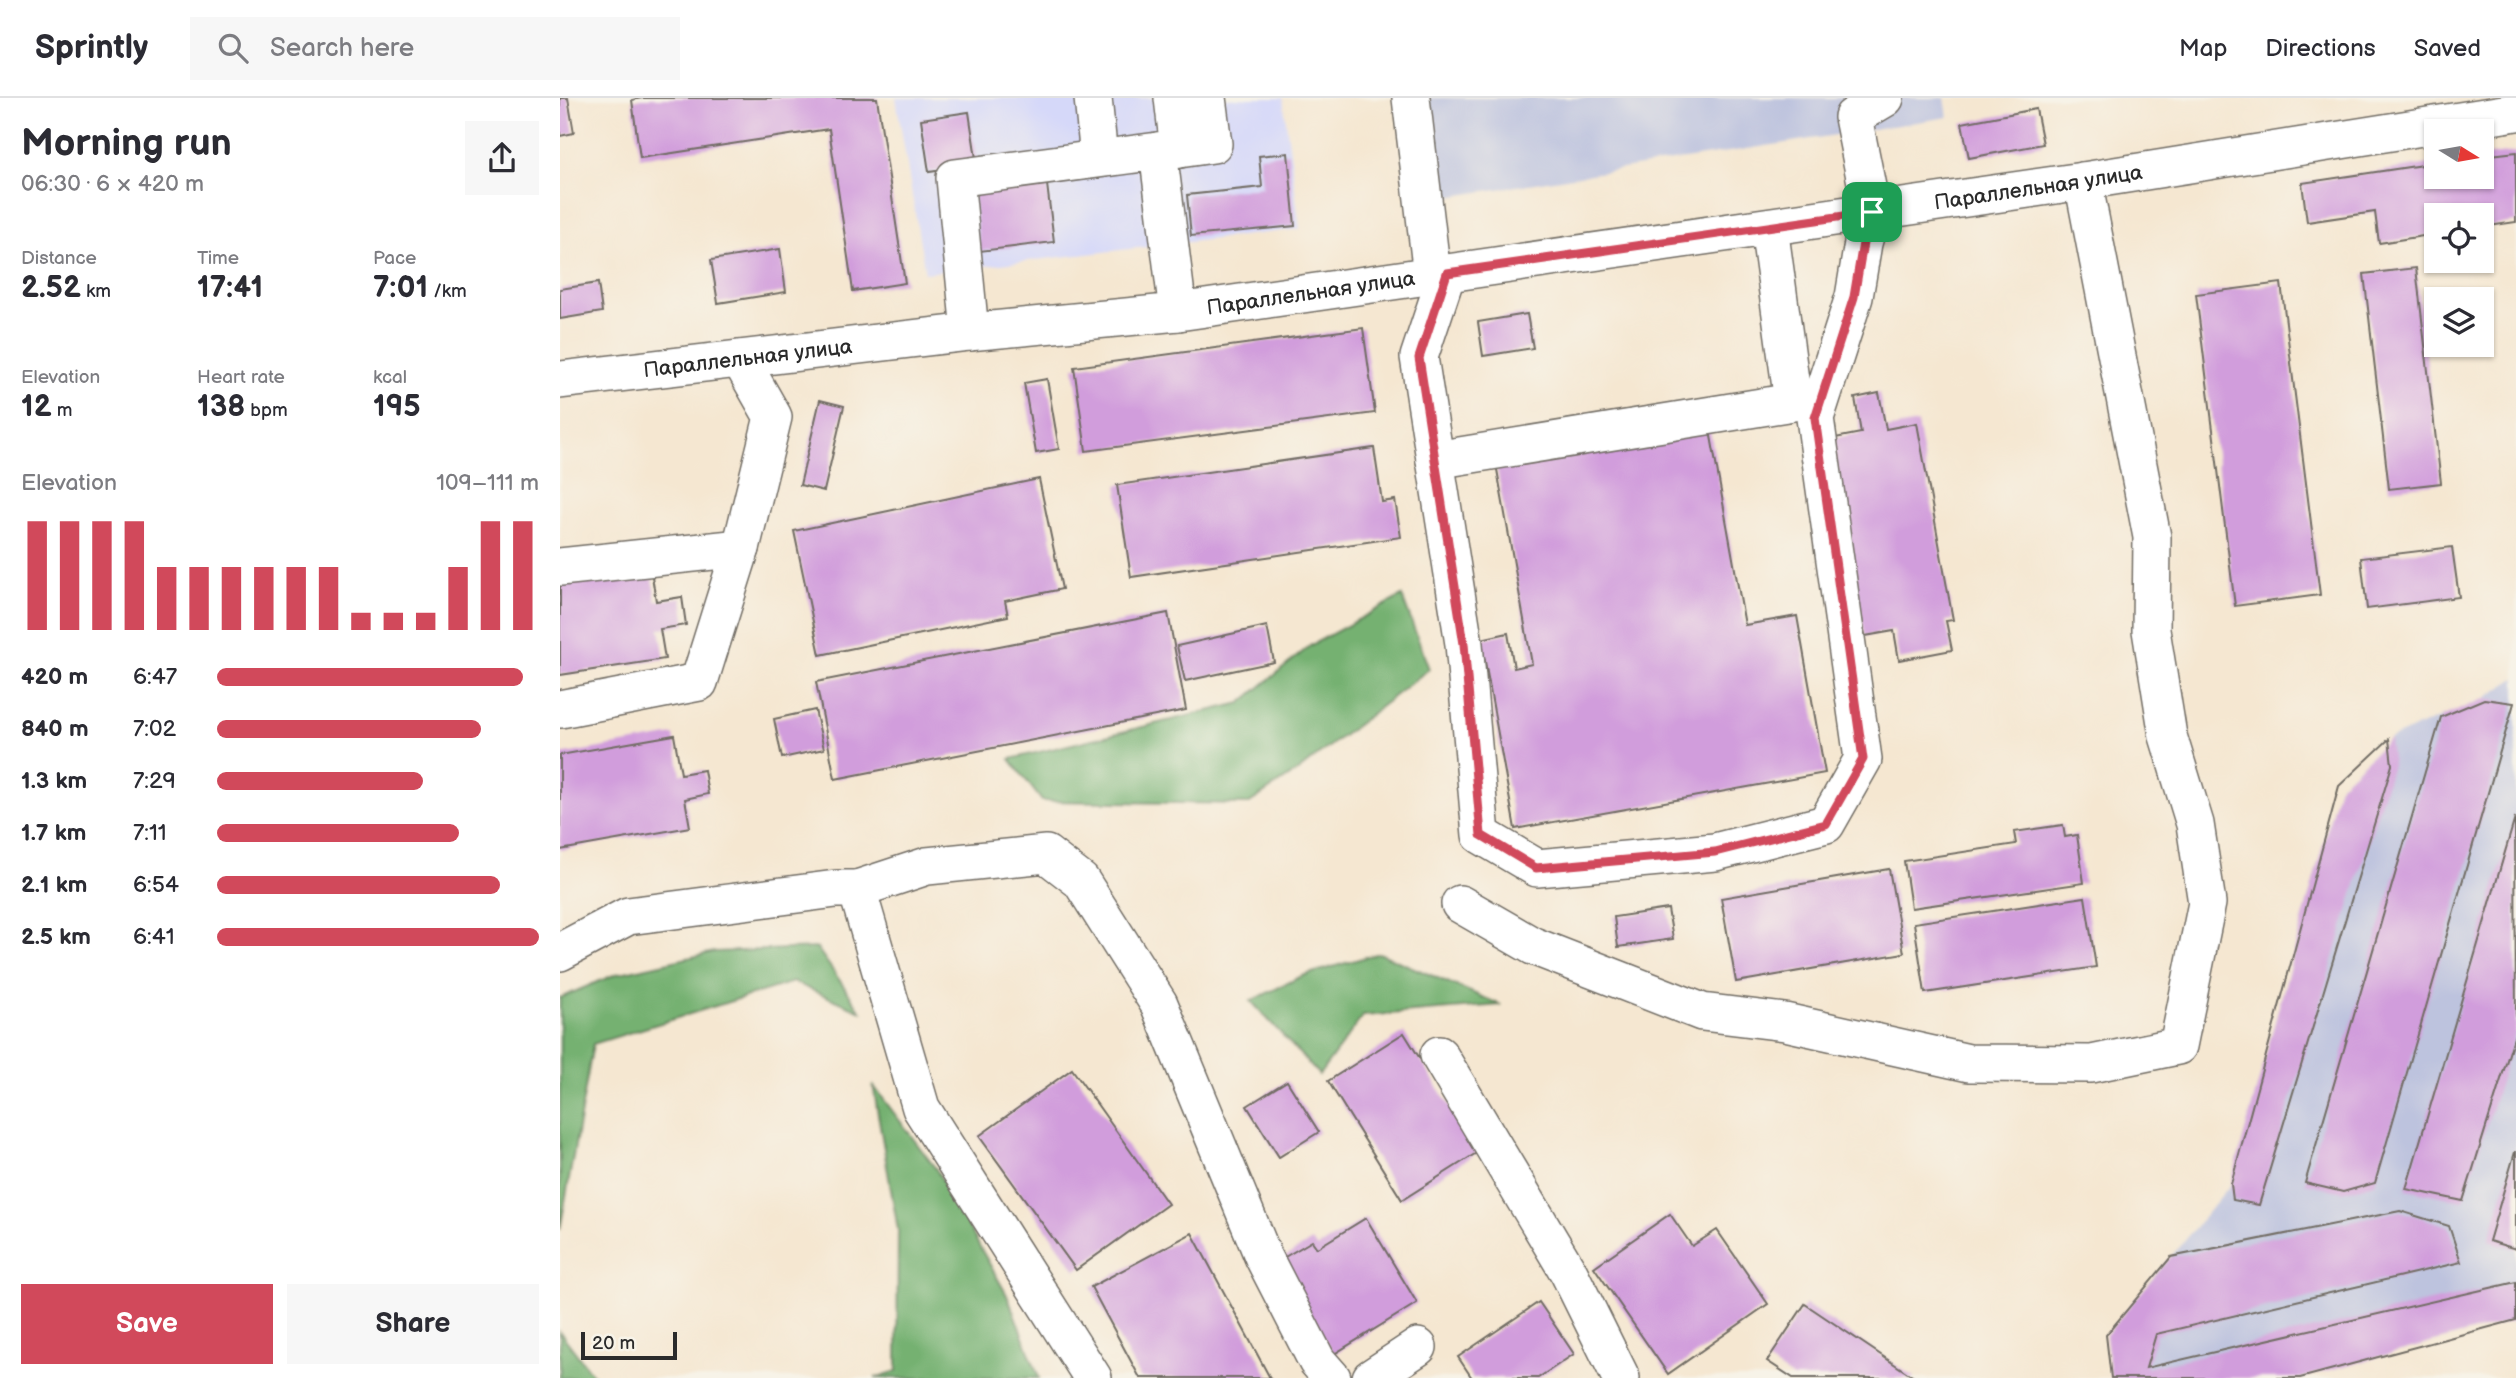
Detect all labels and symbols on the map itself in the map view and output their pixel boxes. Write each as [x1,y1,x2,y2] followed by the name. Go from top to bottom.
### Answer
[2424,119,2494,189] north arrow
[1932,159,2145,215] street label: Параллельная улица
[1842,182,1902,242] pin
[1205,265,1417,320] street label: Параллельная улица
[642,333,854,383] street label: Параллельная улица
[581,1329,677,1361] scale bar

